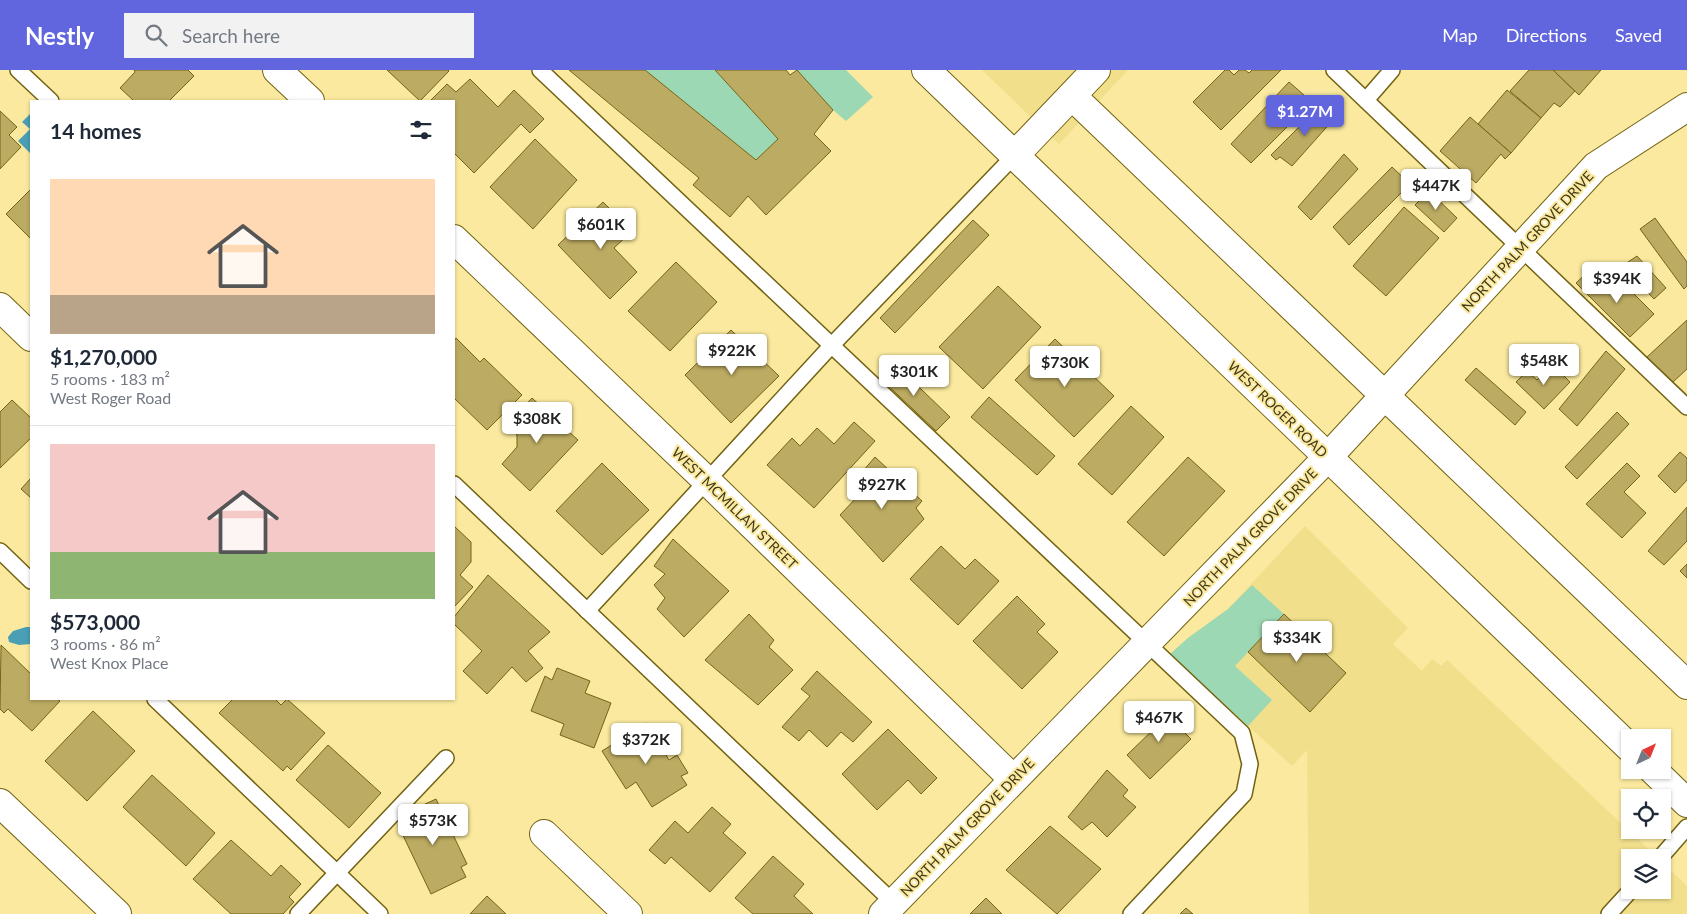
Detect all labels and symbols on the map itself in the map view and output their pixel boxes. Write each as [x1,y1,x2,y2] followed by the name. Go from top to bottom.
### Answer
[1264,94,1346,137] pin: $1.27M
[1457,167,1597,315] street label: NORTH PALM GROVE DRIVE
[1401,168,1471,211] pin: $447K
[566,208,636,250] pin: $601K
[1582,262,1652,304] pin: $394K
[697,334,767,376] pin: $922K
[1509,344,1579,386] pin: $548K
[1030,346,1100,388] pin: $730K
[879,354,949,397] pin: $301K
[1225,357,1331,461] street label: WEST ROGER ROAD
[502,402,572,444] pin: $308K
[669,444,802,573] street label: WEST MCMILLAN STREET
[1179,464,1321,610] street label: NORTH PALM GROVE DRIVE
[847,468,917,510] pin: $927K
[1262,620,1332,663] pin: $334K
[1124,700,1194,743] pin: $467K
[611,722,681,765] pin: $372K
[1621,729,1671,779] north arrow
[896,754,1038,900] street label: NORTH PALM GROVE DRIVE
[398,804,468,846] pin: $573K

